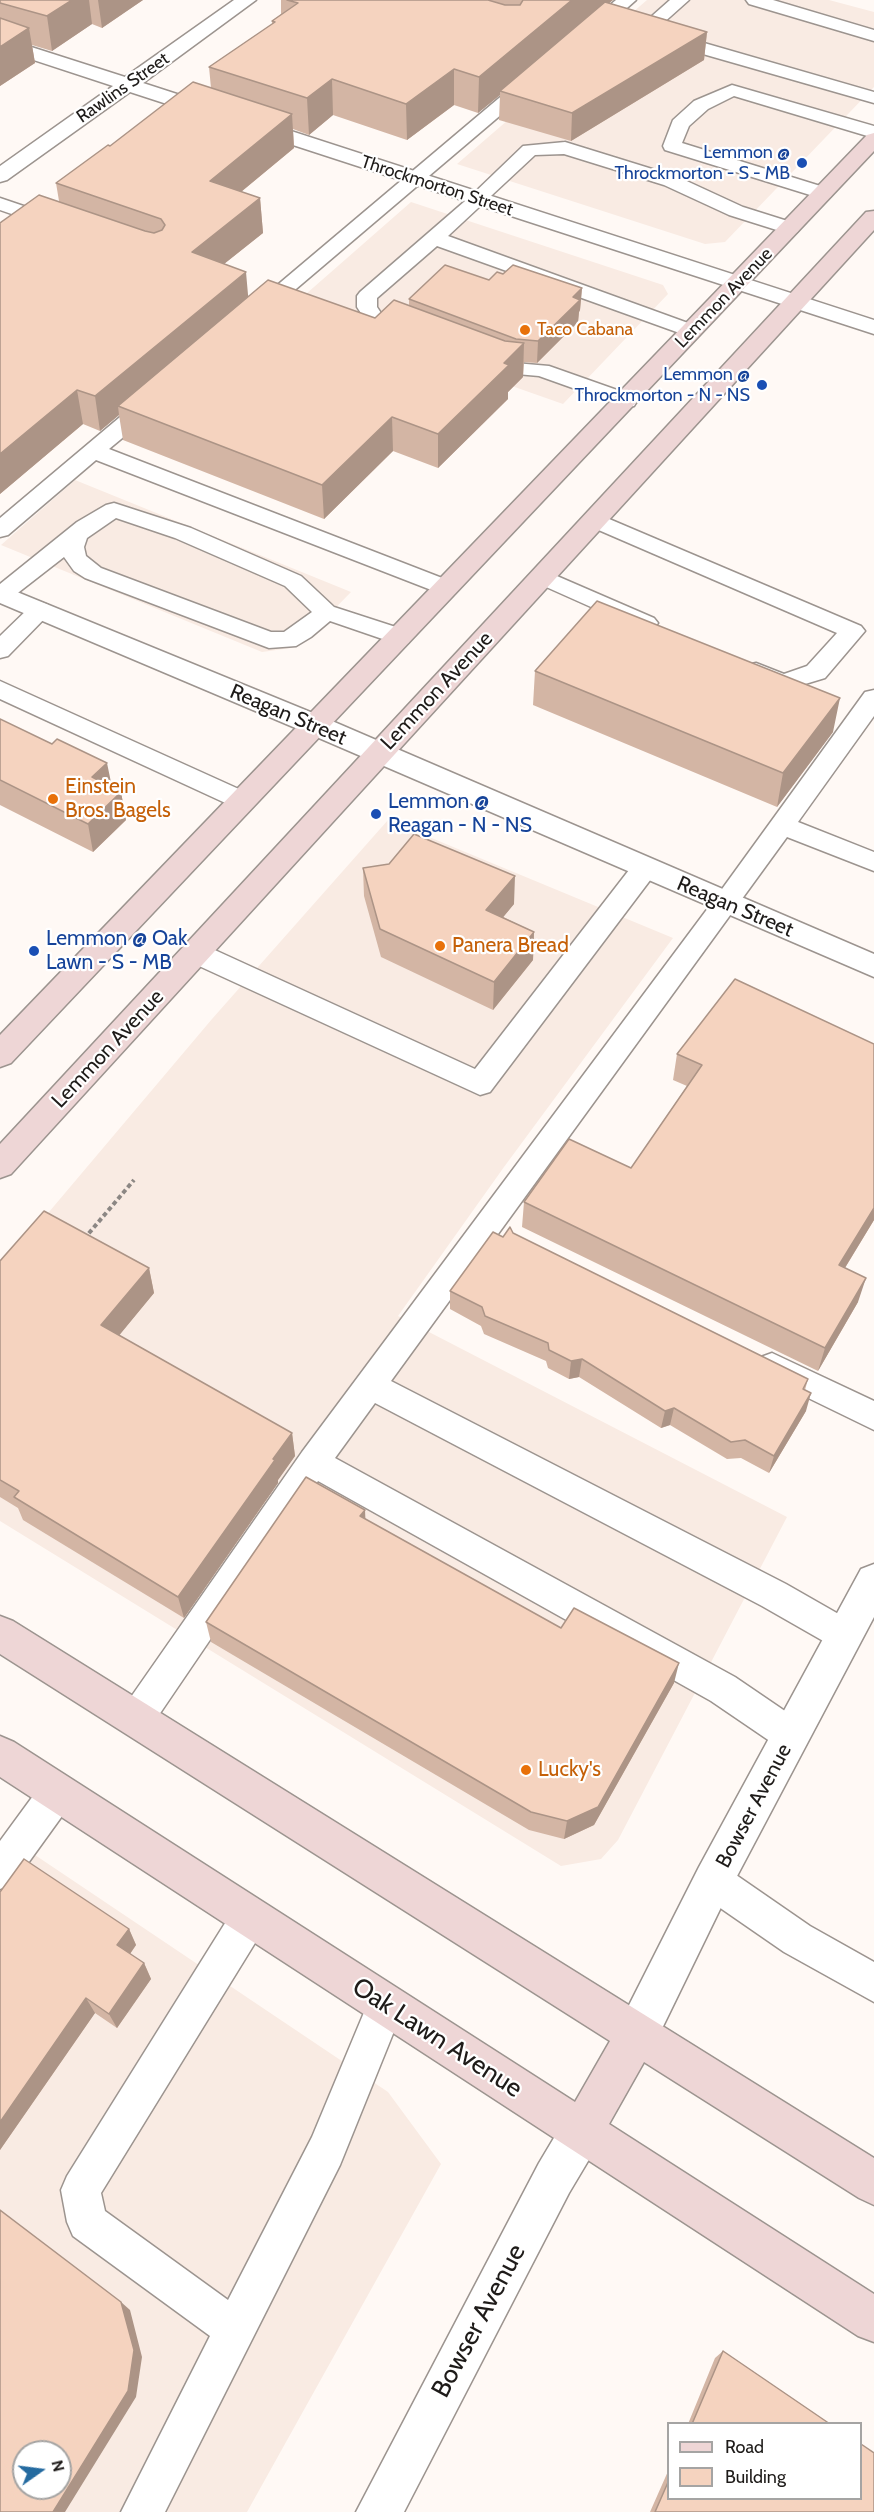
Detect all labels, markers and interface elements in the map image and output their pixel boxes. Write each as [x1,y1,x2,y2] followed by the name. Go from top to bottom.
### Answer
[73,48,173,128] street label: Rawlins Street
[615,142,790,184] place label: Lemmon @ Throckmorton - S - MB
[358,151,516,221] street label: Throckmorton Street
[795,156,809,170] marker: Lemmon @ Throckmorton - S - MB
[671,243,777,353] street label: Lemmon Avenue
[537,319,633,341] place label: Taco Cabana
[518,323,532,337] marker: Taco Cabana
[575,364,750,406] place label: Lemmon @ Throckmorton - N - NS
[755,378,769,392] marker: Lemmon @ Throckmorton - N - NS
[376,627,498,755] street label: Lemmon Avenue
[226,679,350,751] street label: Reagan Street
[65,774,171,824] place label: Einstein Bros. Bagels
[388,789,532,839] place label: Lemmon @ Reagan - N - NS
[46,792,60,806] marker: Einstein Bros. Bagels
[369,807,383,821] marker: Lemmon @ Reagan - N - NS
[673,871,797,943] street label: Reagan Street
[46,926,187,976] place label: Lemmon @ Oak Lawn - S - MB
[452,933,569,959] place label: Panera Bread
[433,939,447,953] marker: Panera Bread
[27,944,41,958] marker: Lemmon @ Oak Lawn - S - MB
[47,985,169,1113] street label: Lemmon Avenue
[711,1740,797,1872] street label: Bowser Avenue
[538,1757,601,1783] place label: Lucky's
[519,1763,533,1777] marker: Lucky's
[346,1971,528,2105] street label: Oak Lawn Avenue
[426,2239,532,2403] street label: Bowser Avenue
[667,2422,862,2500] legend
[725,2436,764,2458] text: Road
[12,2440,72,2500] north arrow
[47,2458,69,2474] text: N
[725,2466,786,2488] text: Building

